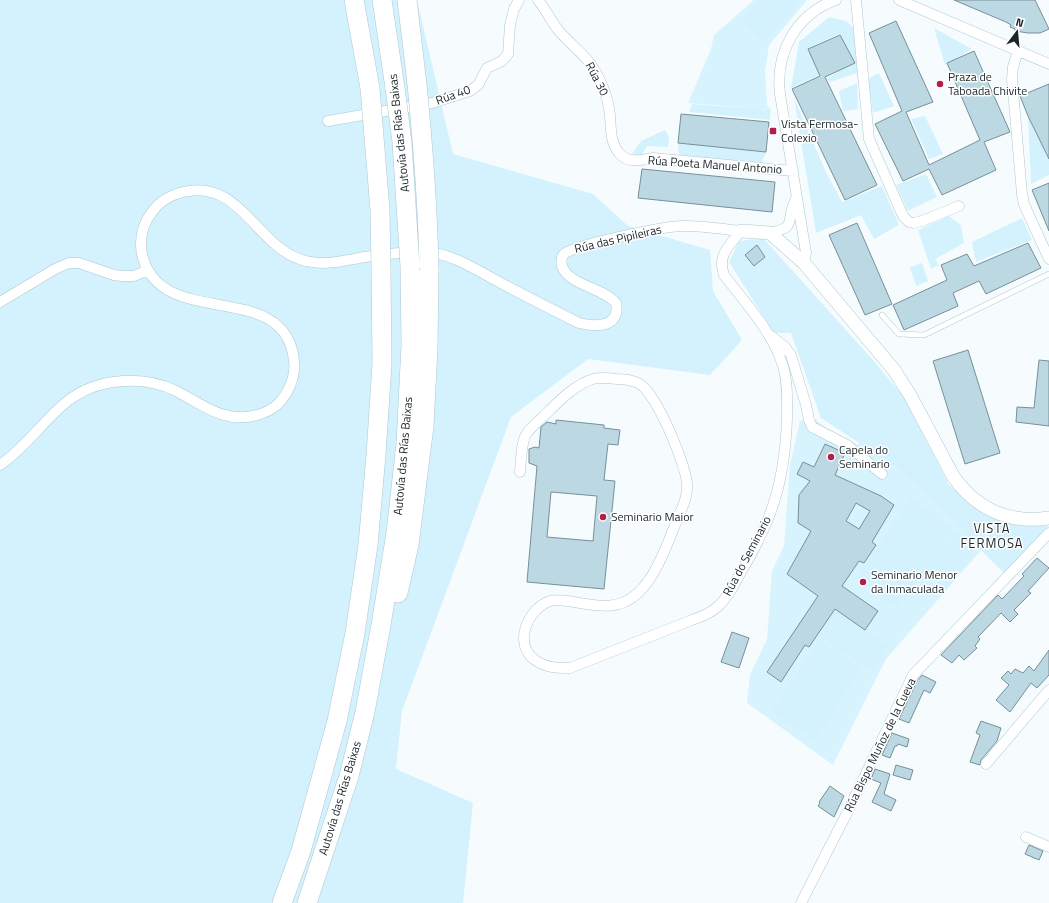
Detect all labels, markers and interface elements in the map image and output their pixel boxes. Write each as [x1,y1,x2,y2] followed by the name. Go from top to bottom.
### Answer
[997,12,1037,52] north arrow
[1014,14,1026,31] text: N
[581,58,614,99] street label: Rúa 30
[948,67,1027,100] place label: Praza de Taboada Chivite
[383,73,414,193] street label: Autovía das Rías Baixas
[433,79,473,110] street label: Rúa 40
[935,79,945,89] marker: Praza de Taboada Chivite
[781,114,859,147] place label: Vista Fermosa- Colexio
[768,126,778,136] marker: Vista Fermosa- Colexio
[647,150,783,179] street label: Rúa Poeta Manuel Antonio
[572,219,664,258] street label: Rúa das Pipileiras
[388,396,417,516] street label: Autovía das Rías Baixas
[839,440,890,473] place label: Capela do Seminario
[826,452,836,462] marker: Capela do Seminario
[611,507,694,526] place label: Seminario Maior
[598,512,608,522] marker: Seminario Maior
[717,512,776,599] street label: Rúa do Seminario
[960,518,1024,553] district label: VISTA FERMOSA
[871,565,957,598] place label: Seminario Menor da Inmaculada
[858,577,868,587] marker: Seminario Menor da Inmaculada
[839,674,920,815] street label: Rúa Bispo Muñoz de la Cueva
[313,738,366,857] street label: Autovía das Rías Baixas

